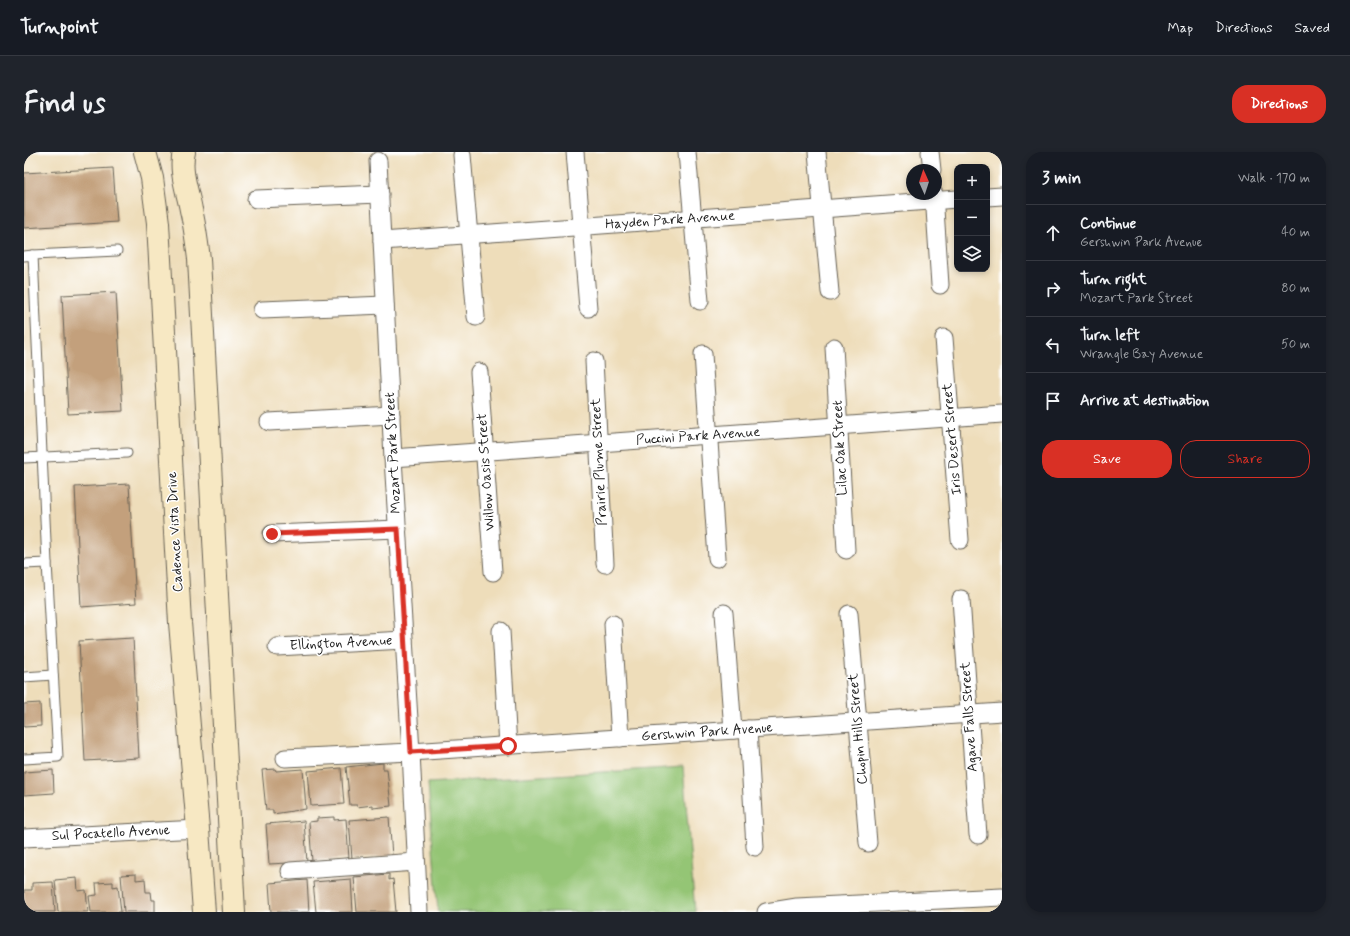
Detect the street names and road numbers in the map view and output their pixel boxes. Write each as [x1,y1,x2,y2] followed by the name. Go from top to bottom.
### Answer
[605,206,736,234] street label: Hayden Park Avenue
[938,382,966,496] street label: Iris Desert Street
[381,392,405,514] street label: Mozart Park Street
[587,397,611,526] street label: Prairie Plume Street
[829,400,851,496] street label: Lilac Oak Street
[473,412,499,531] street label: Willow Oasis Street
[635,423,761,449] street label: Puccini Park Avenue
[163,471,187,593] street label: Cadence Vista Drive
[289,631,393,657] street label: Ellington Avenue
[956,661,982,773] street label: Agave Falls Street
[844,672,872,785] street label: Chopin Hills Street
[640,718,774,746] street label: Gershwin Park Avenue
[51,821,171,845] street label: Sul Pocatello Avenue

